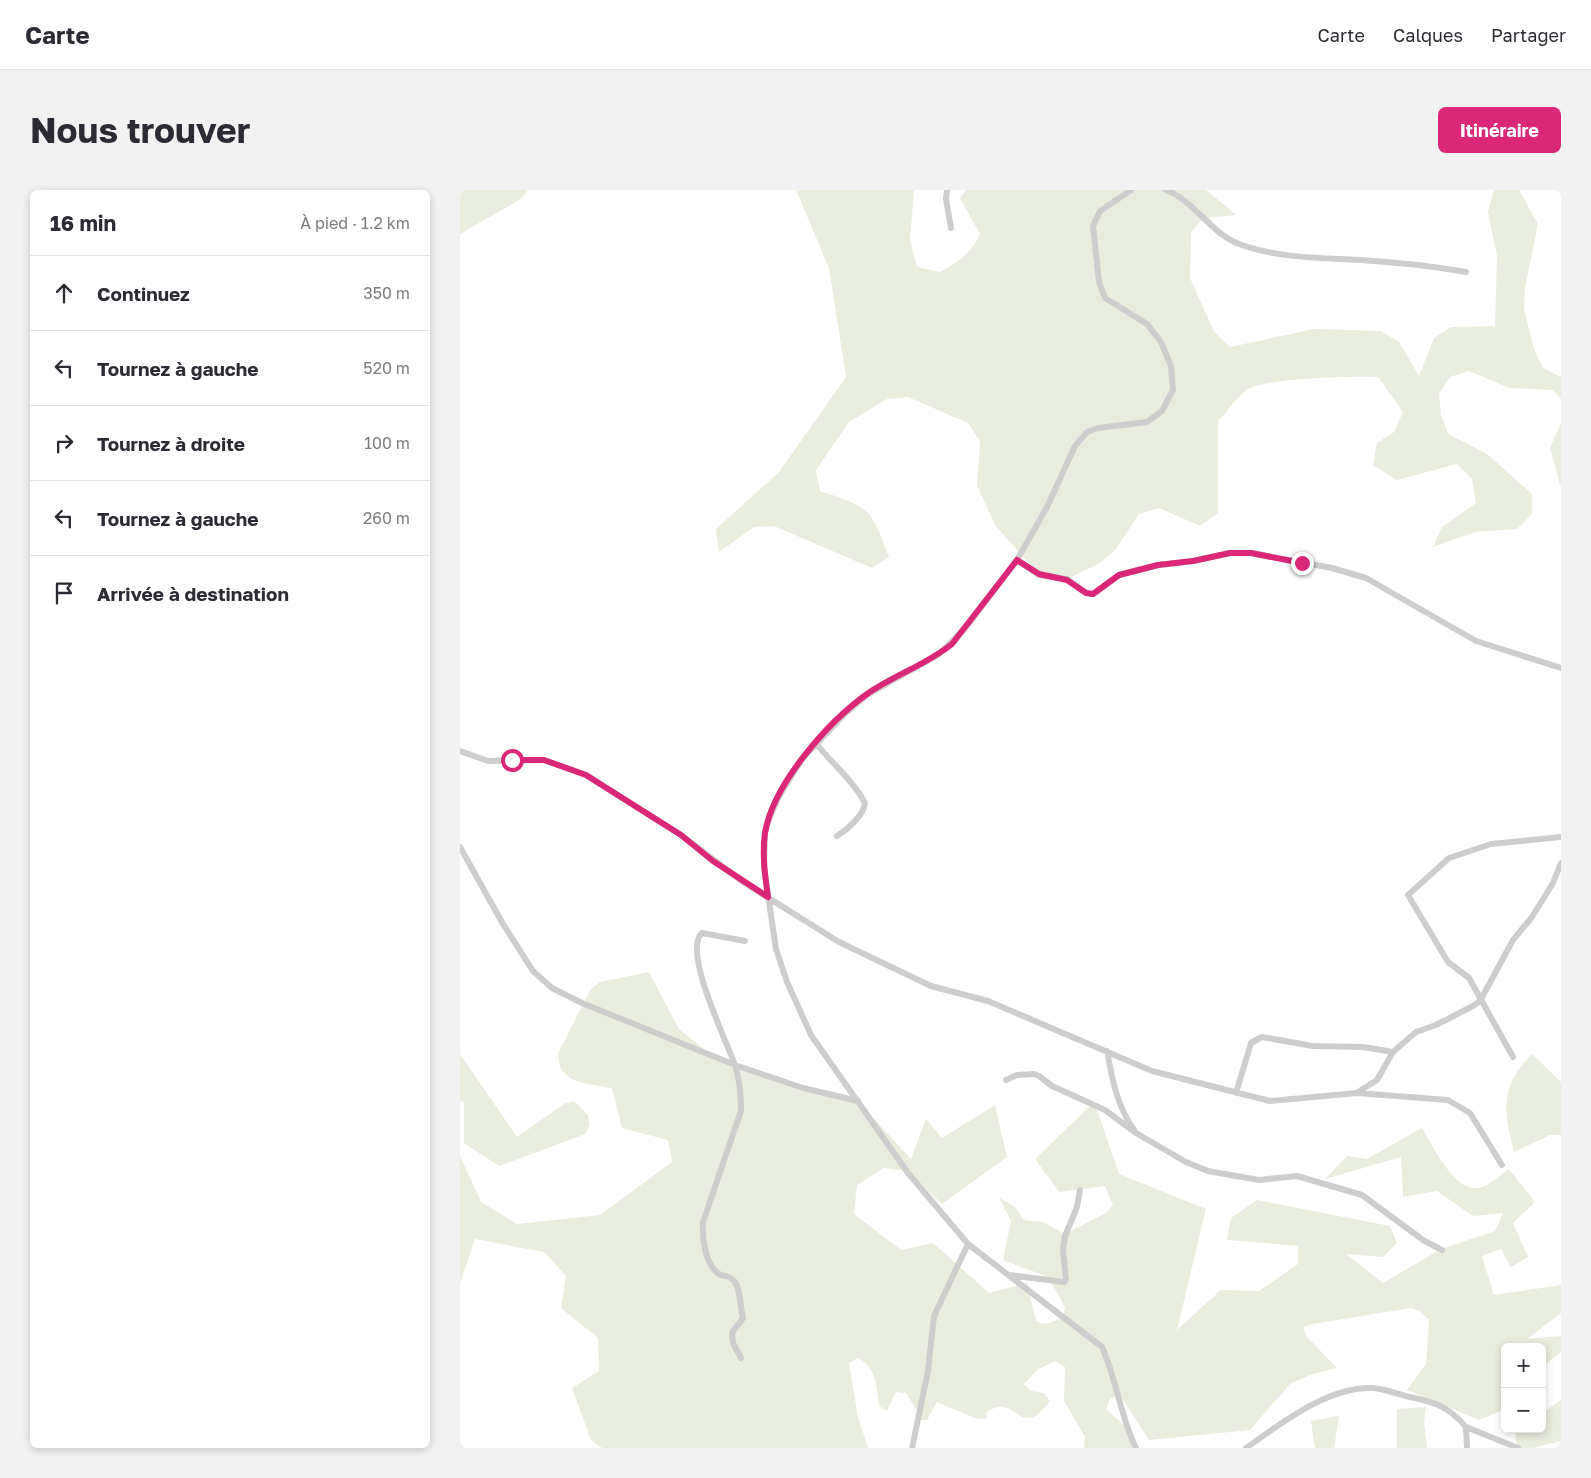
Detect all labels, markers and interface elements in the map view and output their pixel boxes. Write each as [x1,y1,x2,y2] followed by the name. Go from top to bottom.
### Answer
[25,20,90,49] text: Carte
[1318,24,1365,46] text: Carte
[1393,24,1463,46] text: Calques
[1491,24,1566,46] text: Partager
[1438,107,1561,153] button: Itinéraire
[30,109,250,151] text: Nous trouver
[50,210,116,236] text: 16 min
[300,213,410,233] text: À pied · 1.2 km
[50,279,78,307] icon: ahead
[97,282,190,305] text: Continuez
[363,283,410,303] text: 350 m
[50,354,78,382] icon: left
[97,357,258,380] text: Tournez à gauche
[363,358,410,378] text: 520 m
[50,429,78,457] icon: right
[97,432,245,455] text: Tournez à droite
[364,433,410,453] text: 100 m
[50,504,78,532] icon: left
[97,507,258,530] text: Tournez à gauche
[363,508,410,528] text: 260 m
[1291,552,1314,575] route end
[50,579,78,607] icon: arrive
[97,582,289,605] text: Arrivée à destination
[501,749,524,772] route start
[1501,1343,1546,1433] map controls
[1501,1343,1546,1388] button: +
[1501,1388,1546,1433] button: −

